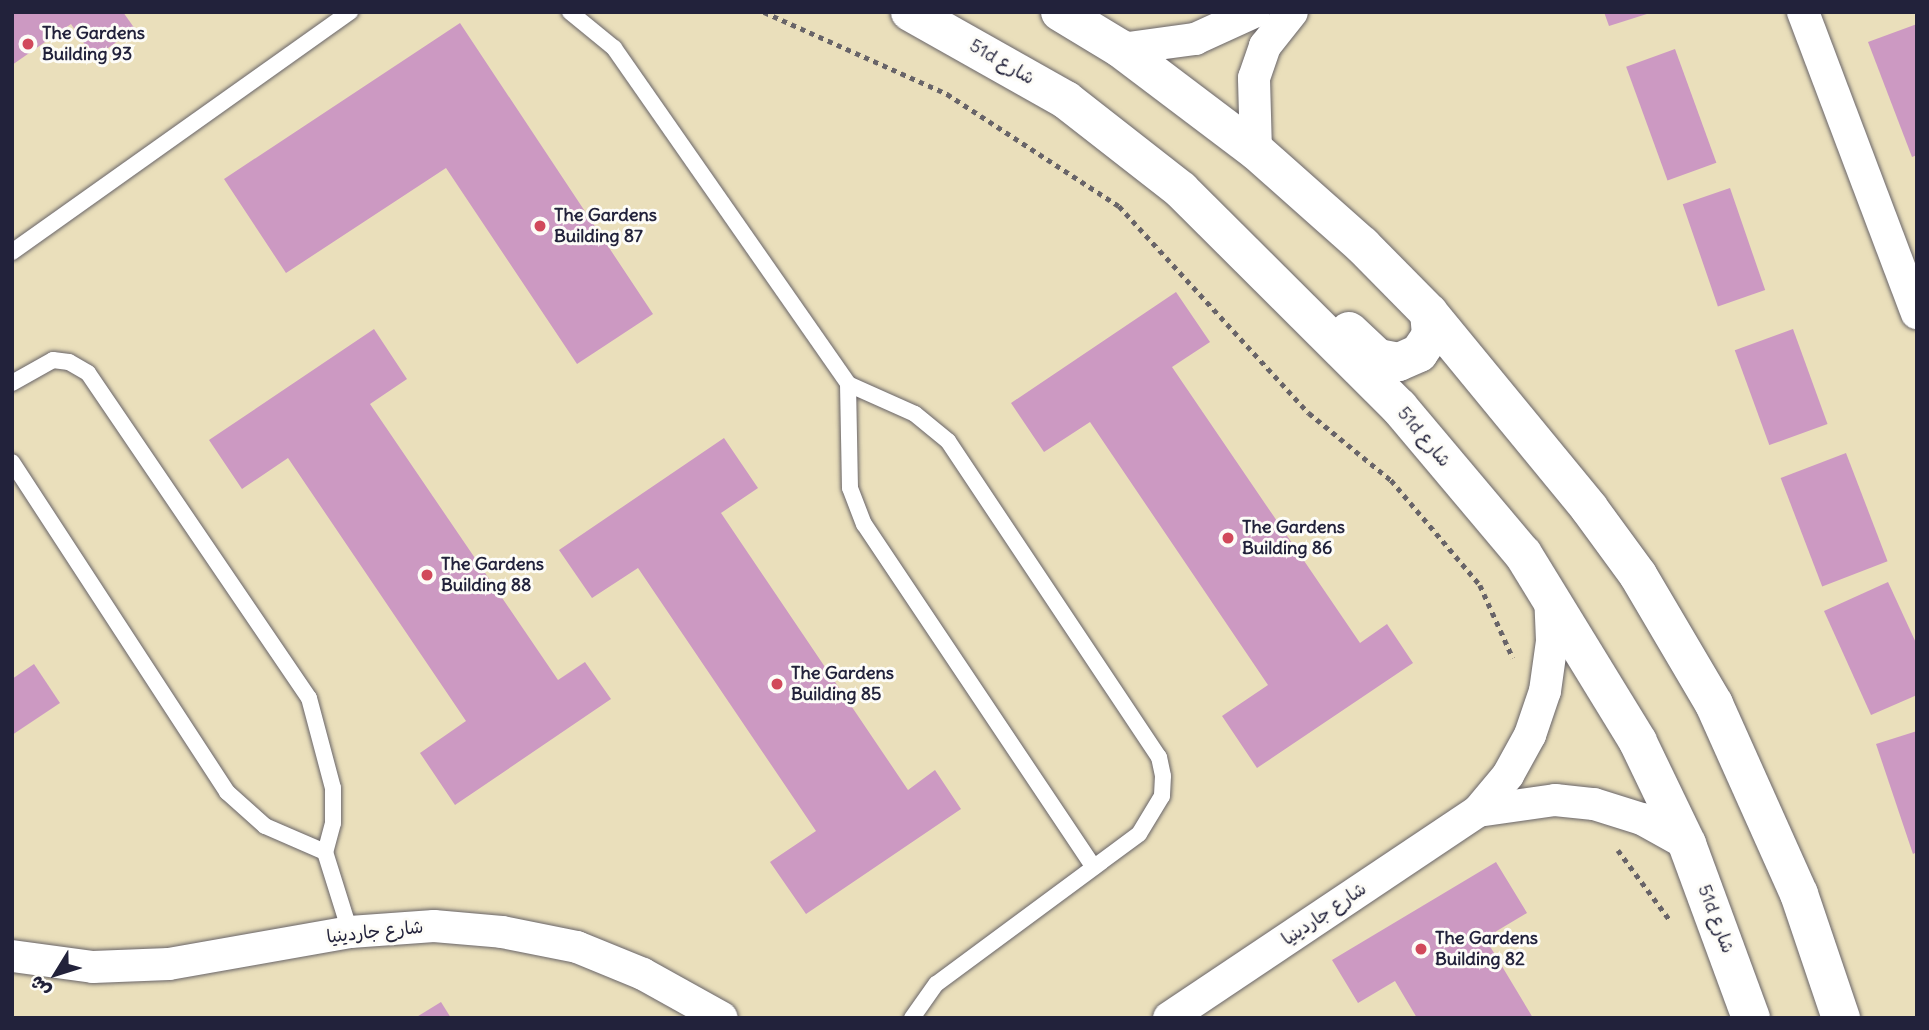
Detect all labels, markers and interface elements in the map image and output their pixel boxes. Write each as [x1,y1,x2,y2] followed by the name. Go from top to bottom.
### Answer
[42,23,145,66] place label: The Gardens Building 93
[966,35,1038,89] street label: 51d شارع
[20,36,36,52] marker: The Gardens Building 93
[554,205,657,248] place label: The Gardens Building 87
[532,218,548,234] marker: The Gardens Building 87
[1393,403,1455,471] street label: 51d شارع
[1242,517,1345,560] place label: The Gardens Building 86
[1220,530,1236,546] marker: The Gardens Building 86
[441,554,544,596] place label: The Gardens Building 88
[419,567,435,583] marker: The Gardens Building 88
[791,663,894,706] place label: The Gardens Building 85
[769,676,785,692] marker: The Gardens Building 85
[1278,878,1370,950] street label: شارع جاردينيا
[1693,882,1739,956] street label: 51d شارع
[326,916,424,948] street label: شارع جاردينيا
[1435,928,1538,970] place label: The Gardens Building 82
[21,939,91,1009] north arrow
[1413,941,1429,957] marker: The Gardens Building 82
[24,971,55,1003] text: ش

